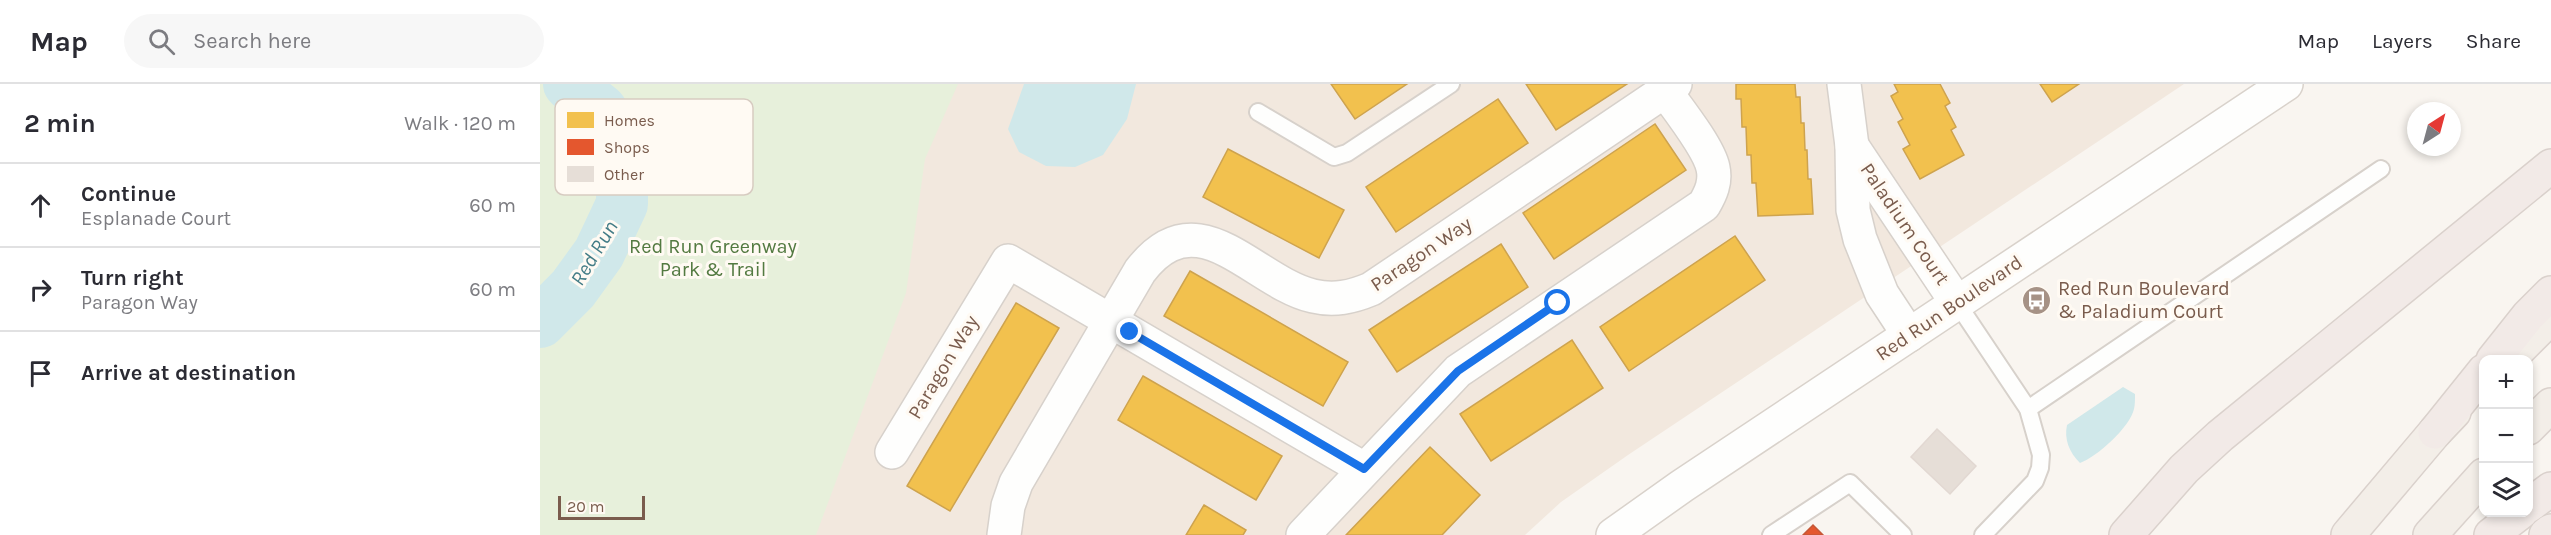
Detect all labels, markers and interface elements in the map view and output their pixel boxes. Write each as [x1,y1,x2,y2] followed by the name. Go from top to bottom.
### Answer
[124,14,544,68] search box
[30,25,88,58] text: Map
[145,25,178,58] icon: search
[193,28,311,54] text: Search here
[2297,29,2339,53] text: Map
[2372,29,2433,53] text: Layers
[2466,29,2521,53] text: Share
[555,99,753,195] legend
[2407,102,2461,156] north arrow
[24,108,96,139] text: 2 min
[604,111,655,130] text: Homes
[404,112,516,135] text: Walk · 120 m
[604,138,650,157] text: Shops
[1856,159,1955,290] street label: Paladium Court
[604,165,644,184] text: Other
[81,181,176,207] text: Continue
[24,189,57,222] icon: ahead
[469,194,516,217] text: 60 m
[81,207,231,230] text: Esplanade Court
[1366,212,1476,296] street label: Paragon Way
[565,216,623,290] water label: Red Run
[629,235,797,281] park label: Red Run Greenway Park & Trail
[1871,250,2027,366] street label: Red Run Boulevard
[81,265,184,291] text: Turn right
[24,273,57,306] icon: right
[2058,277,2230,323] place label: Red Run Boulevard & Paladium Court
[469,278,516,301] text: 60 m
[2021,284,2053,316] bus stop icon: Red Run Boulevard & Paladium Court
[1544,289,1570,315] route start
[81,291,198,314] text: Paragon Way
[903,311,983,423] street label: Paragon Way
[1116,318,1142,344] route end
[2479,355,2533,517] map controls
[2479,355,2533,409] button: +
[24,357,57,390] icon: arrive
[81,360,296,386] text: Arrive at destination
[2479,409,2533,463] button: −
[2479,463,2533,517] button: layers
[558,493,645,520] scale bar
[567,497,605,516] text: 20 m

